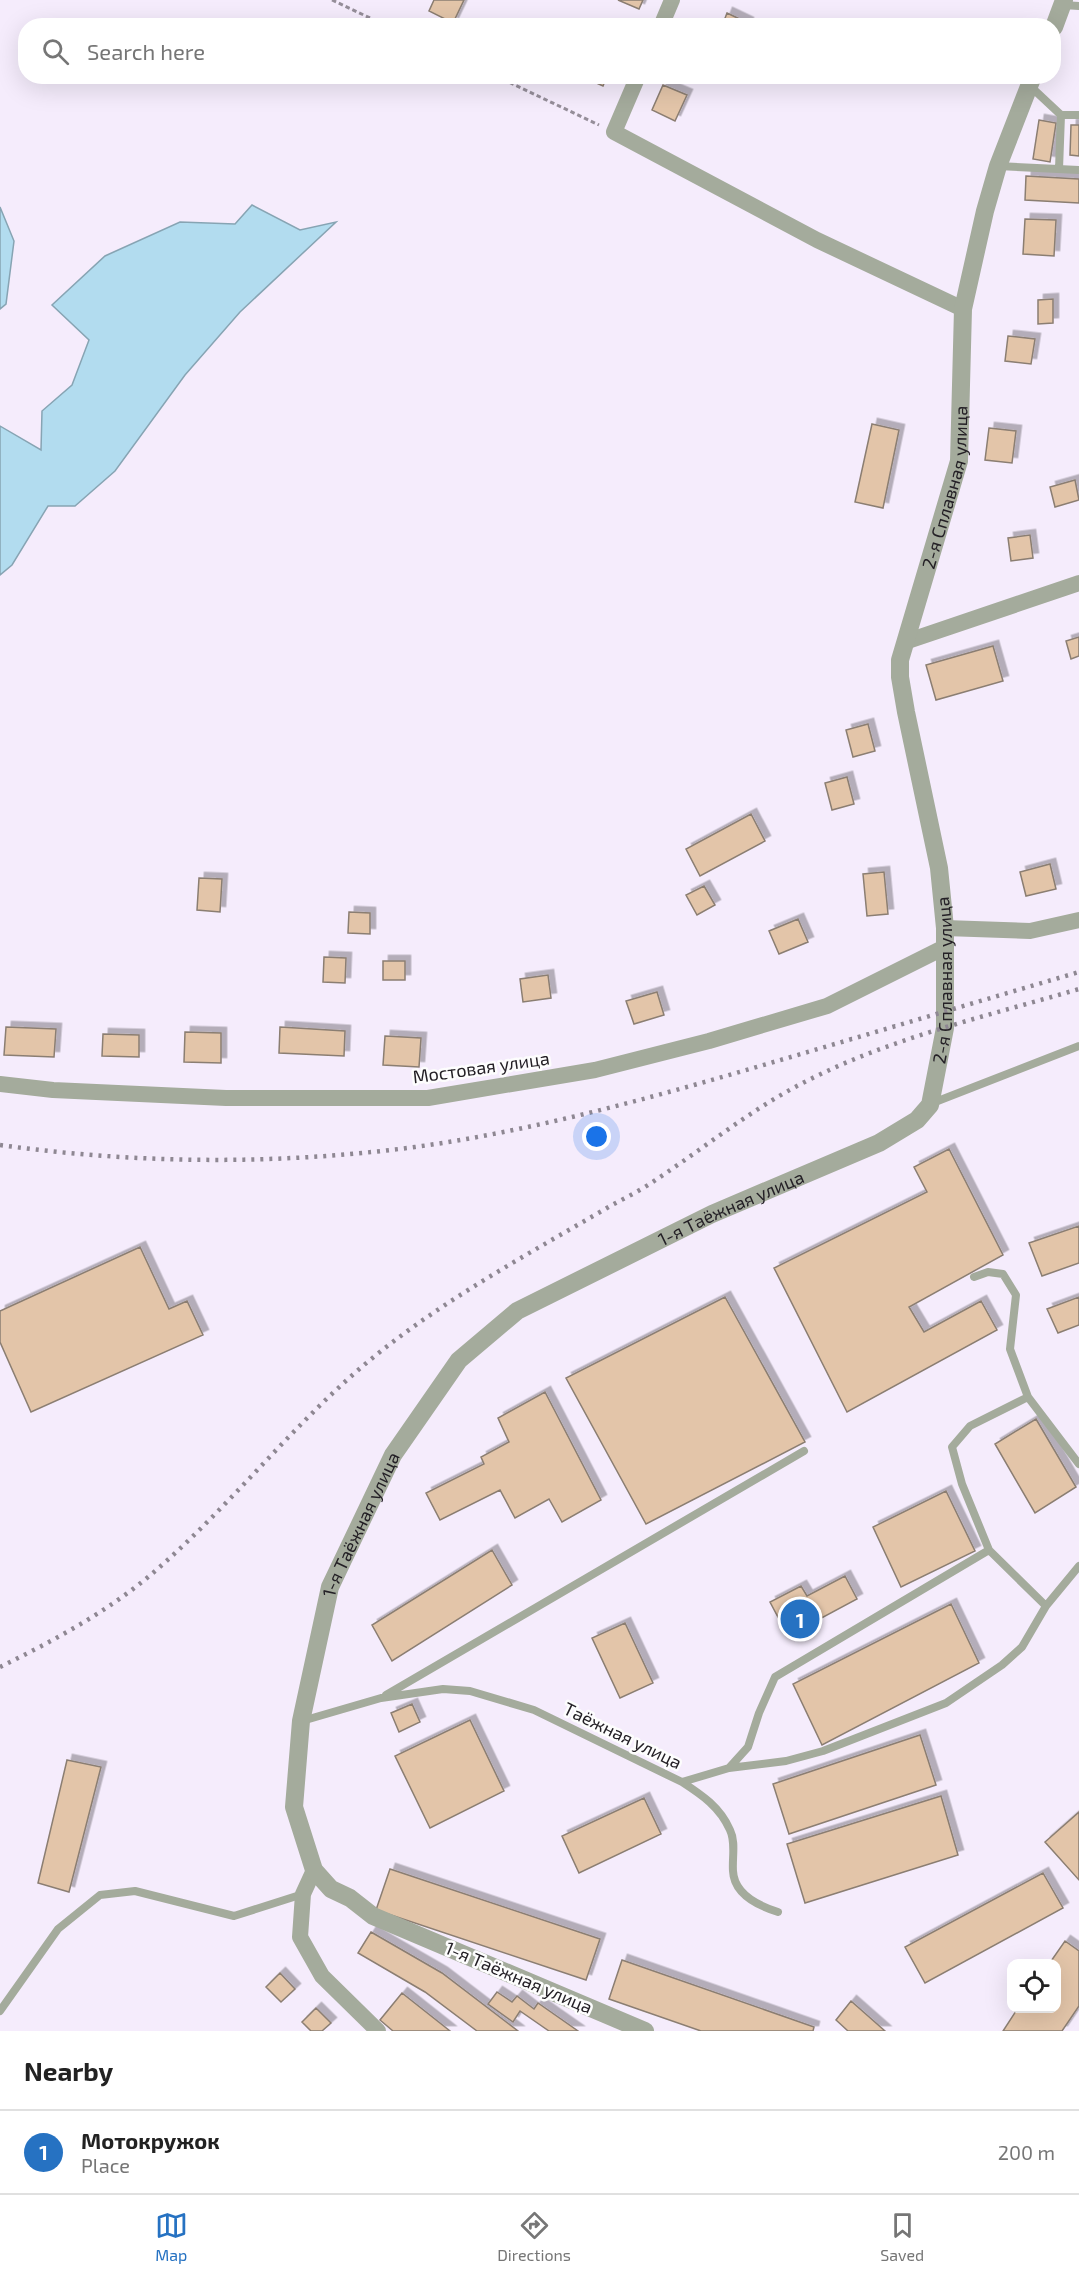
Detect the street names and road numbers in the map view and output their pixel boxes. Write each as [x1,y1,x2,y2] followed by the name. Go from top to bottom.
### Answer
[917,405,971,571] street label: 2-я Сплавная улица
[927,896,956,1065] street label: 2-я Сплавная улица
[411,1047,551,1087] street label: Мостовая улица
[654,1165,807,1250] street label: 1-я Таёжная улица
[317,1448,404,1599] street label: 1-я Таёжная улица
[560,1697,686,1773] street label: Таёжная улица
[442,1936,596,2018] street label: 1-я Таёжная улица

